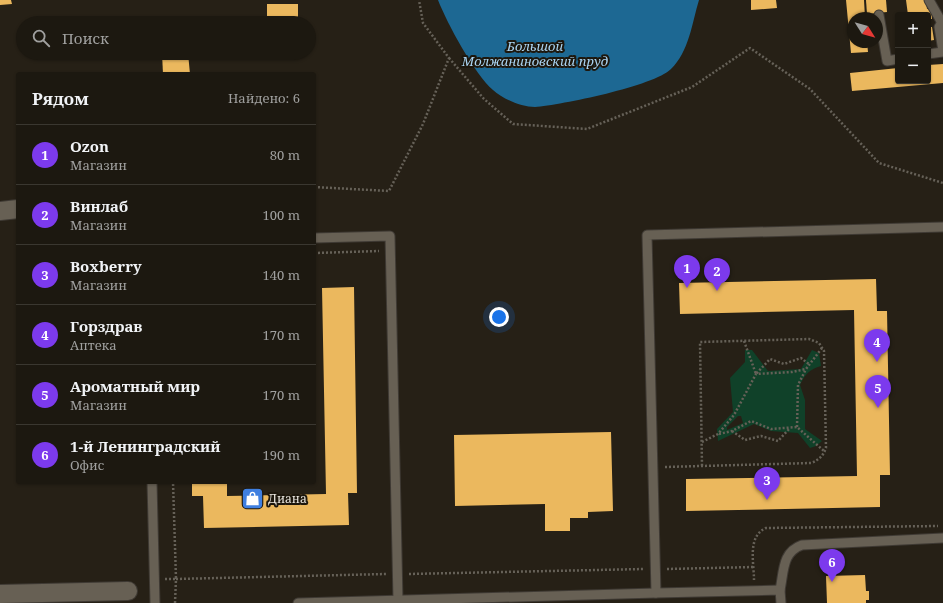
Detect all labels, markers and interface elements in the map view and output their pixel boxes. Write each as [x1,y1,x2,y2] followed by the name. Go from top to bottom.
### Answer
[847,12,883,48] north arrow
[895,12,931,84] map controls
[895,12,931,48] button: +
[16,16,316,60] search box
[30,27,52,49] icon: search
[62,28,109,48] text: Поиск
[461,37,608,70] water label: Большой Молжаниновский пруд
[895,48,931,84] button: −
[32,87,89,110] text: Рядом
[228,89,300,107] text: Найдено: 6
[70,136,109,156] text: Ozon
[41,146,49,164] text: 1
[270,146,300,164] text: 80 m
[70,156,127,174] text: Магазин
[70,196,128,216] text: Винлаб
[41,206,49,224] text: 2
[263,206,300,224] text: 100 m
[70,216,127,234] text: Магазин
[674,255,700,288] pin: 1
[70,256,142,276] text: Boxberry
[704,258,730,291] pin: 2
[41,266,49,284] text: 3
[263,266,300,284] text: 140 m
[70,276,127,294] text: Магазин
[489,307,509,327] your location
[70,316,142,336] text: Горздрав
[41,326,49,344] text: 4
[263,326,300,344] text: 170 m
[864,329,890,362] pin: 4
[70,336,117,354] text: Аптека
[865,375,891,408] pin: 5
[70,376,200,396] text: Ароматный мир
[41,386,49,404] text: 5
[263,386,300,404] text: 170 m
[70,396,127,414] text: Магазин
[70,436,220,456] text: 1-й Ленинградский
[41,446,49,464] text: 6
[263,446,300,464] text: 190 m
[70,456,104,474] text: Офис
[754,467,780,500] pin: 3
[240,486,266,512] shop icon: Диана
[268,490,307,507] place label: Диана
[819,549,845,582] pin: 6

